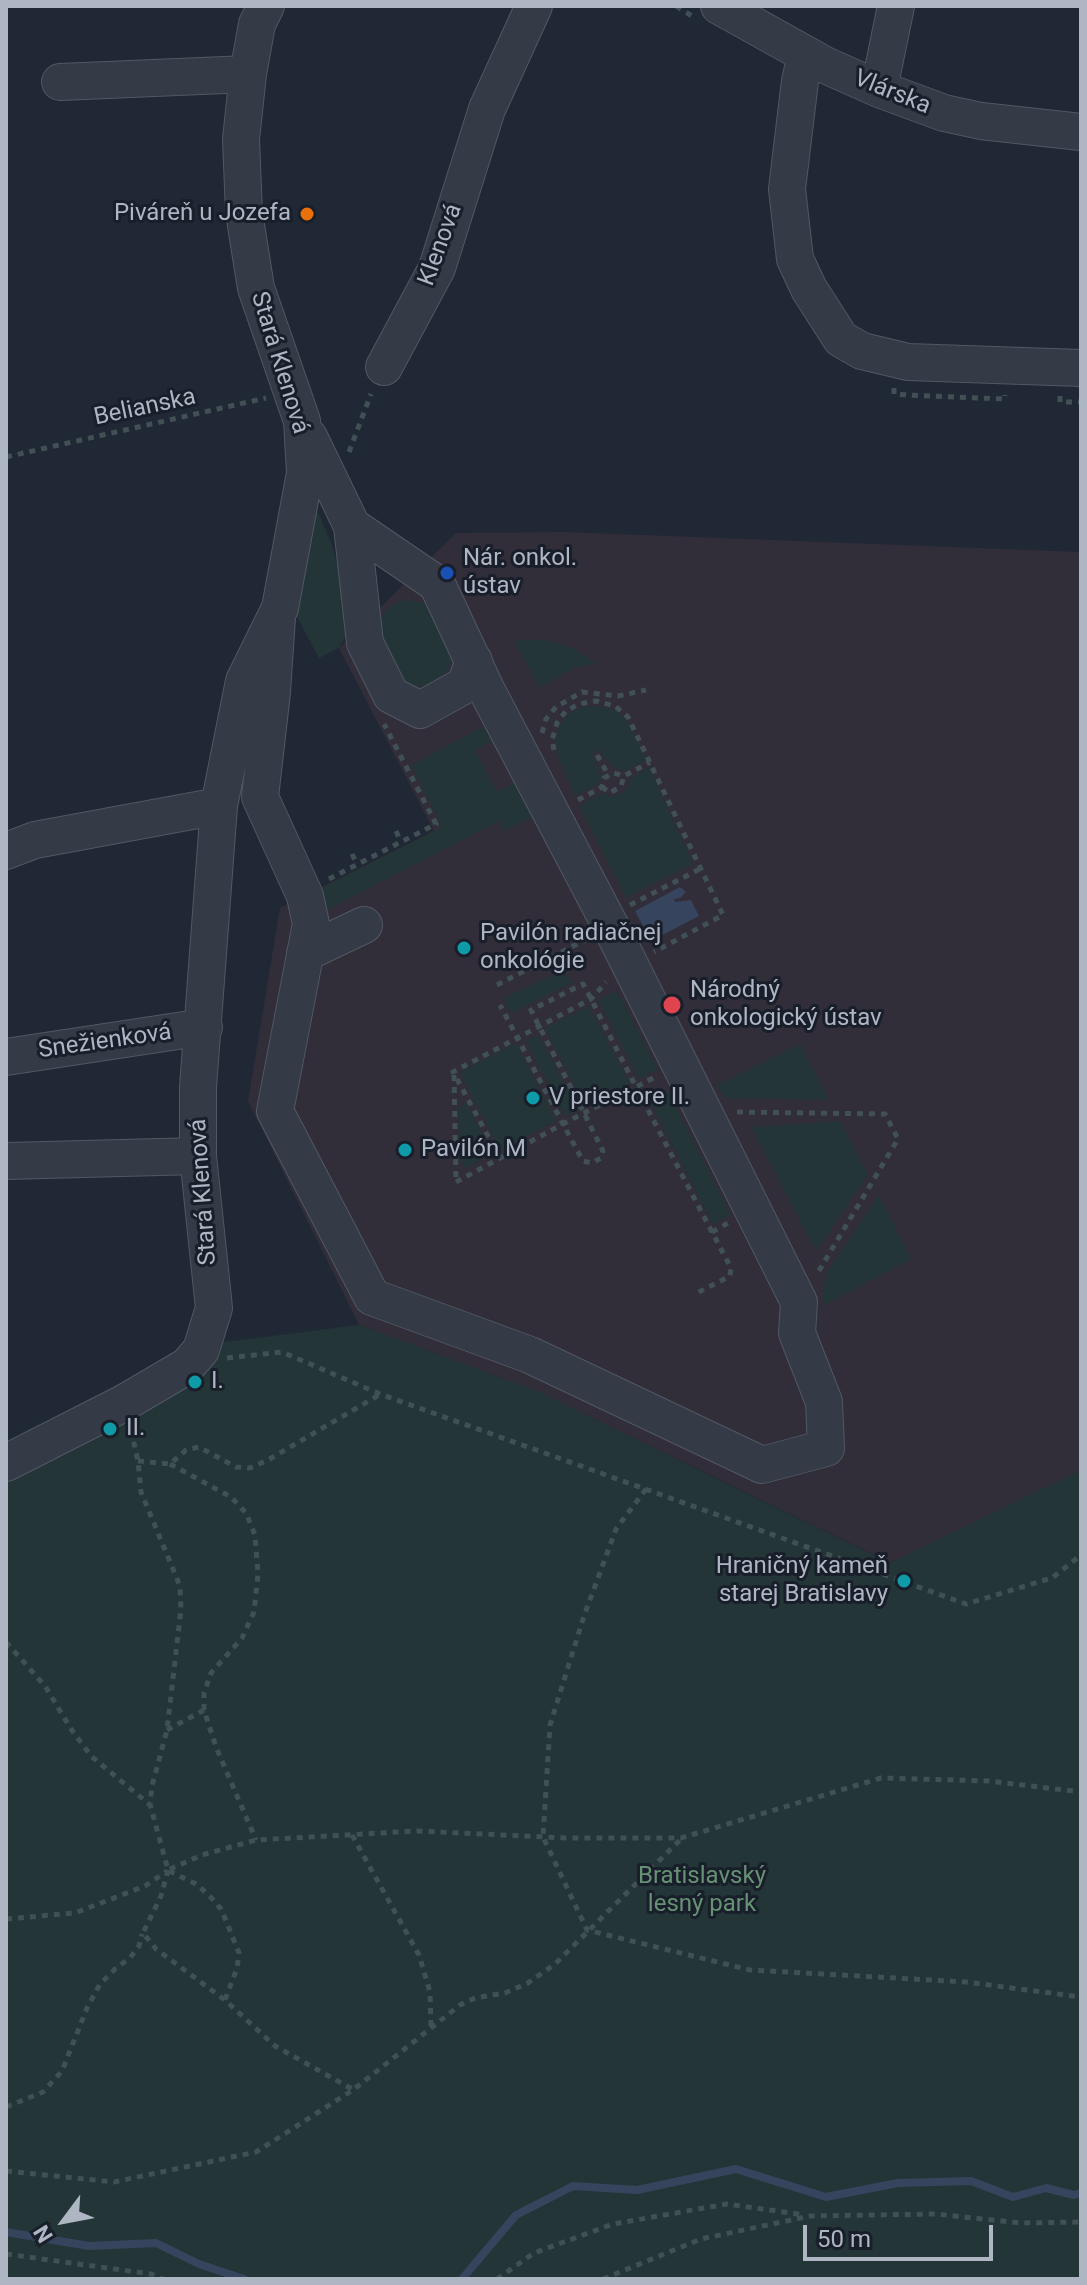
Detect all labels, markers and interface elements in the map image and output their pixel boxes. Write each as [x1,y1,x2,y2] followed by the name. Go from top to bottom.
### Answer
[850,65,934,121] street label: Vlárska
[114,200,291,228] place label: Piváreň u Jozefa
[413,200,469,290] street label: Klenová
[298,205,316,223] marker: Piváreň u Jozefa
[244,289,314,437] street label: Stará Klenová
[92,383,198,433] street label: Belianska
[463,545,577,601] place label: Nár. onkol. ústav
[438,564,456,582] marker: Nár. onkol. ústav
[480,920,662,976] place label: Pavilón radiačnej onkológie
[455,939,473,957] marker: Pavilón radiačnej onkológie
[690,977,882,1033] place label: Národný onkologický ústav
[661,994,683,1016] marker: Národný onkologický ústav
[37,1018,173,1066] street label: Snežienková
[549,1084,690,1112] place label: V priestore II.
[524,1089,542,1107] marker: V priestore II.
[185,1118,223,1266] street label: Stará Klenová
[421,1136,526,1164] place label: Pavilón M
[396,1141,414,1159] marker: Pavilón M
[211,1368,224,1396] place label: I.
[186,1373,204,1391] marker: I.
[126,1415,145,1443] place label: II.
[101,1420,119,1438] marker: II.
[716,1553,888,1609] place label: Hraničný kameň starej Bratislavy
[895,1572,913,1590] marker: Hraničný kameň starej Bratislavy
[638,1863,766,1919] park label: Bratislavský lesný park
[24,2181,104,2261] north arrow
[807,2209,997,2259] scale bar
[29,2221,58,2247] text: N
[817,2225,871,2253] text: 50 m

